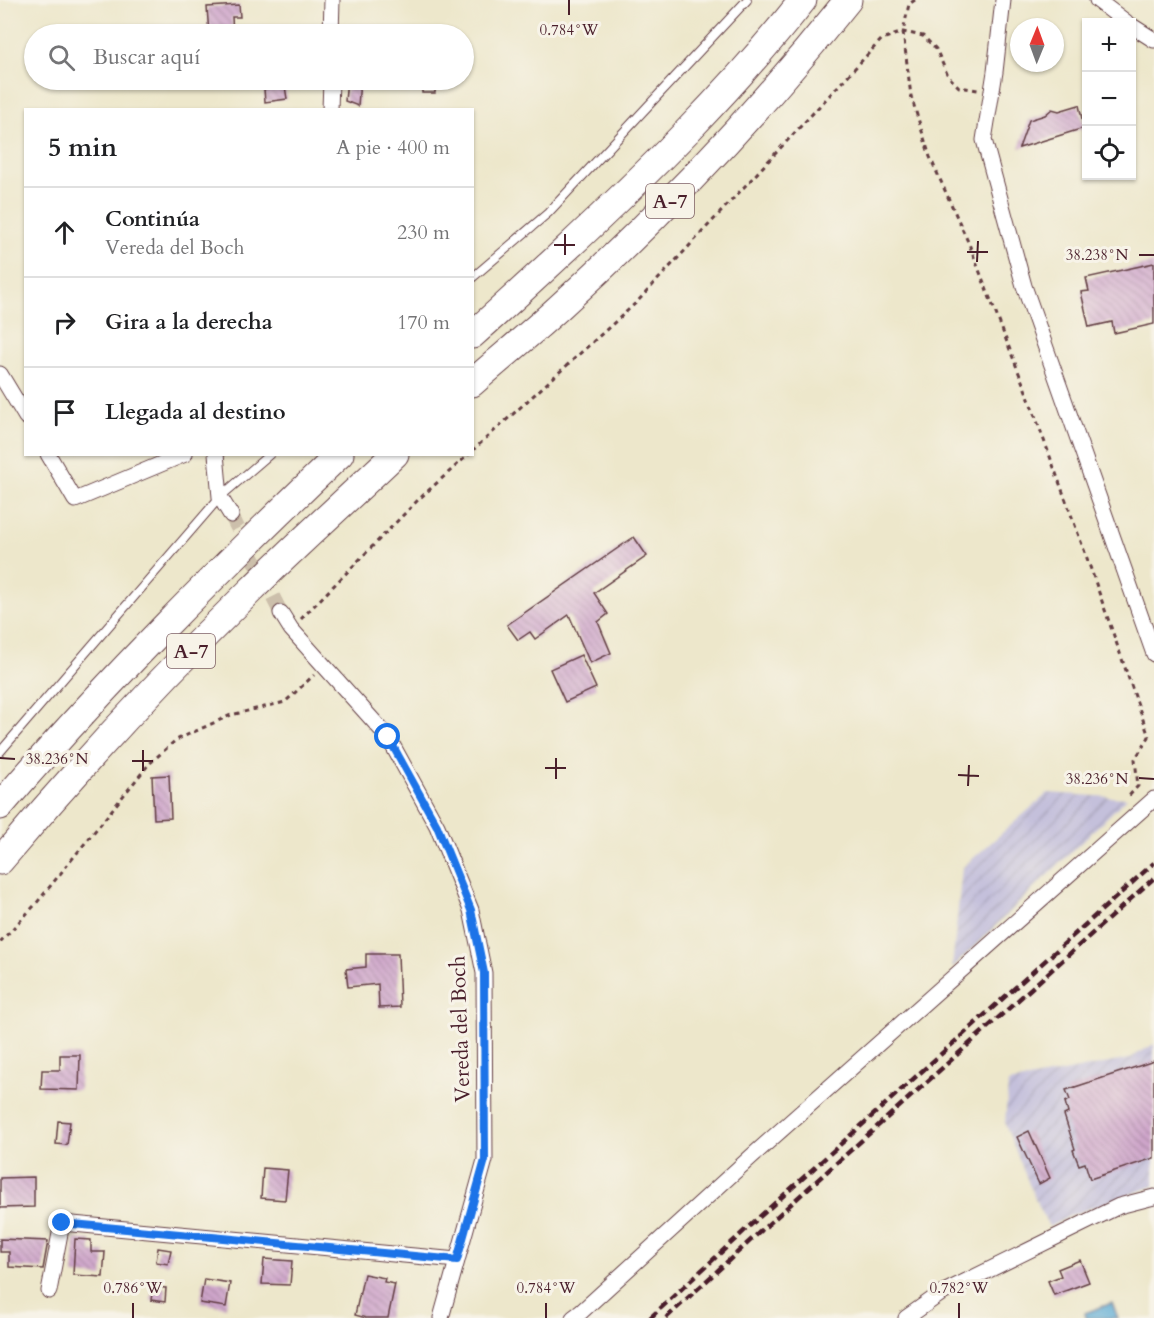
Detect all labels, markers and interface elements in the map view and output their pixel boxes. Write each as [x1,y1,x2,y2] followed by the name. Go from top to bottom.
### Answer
[1010,18,1064,72] north arrow
[1082,18,1136,180] map controls
[1082,18,1136,72] button: +
[540,20,599,40] text: 0.784°W
[24,24,474,90] search box
[45,41,78,74] icon: search
[93,42,200,72] text: Buscar aquí
[1082,72,1136,126] button: −
[1082,126,1136,180] button: locate
[48,130,117,165] text: 5 min
[336,134,450,161] text: A pie · 400 m
[646,184,694,218] road number: A-7
[105,204,200,234] text: Continúa
[48,216,81,249] icon: ahead
[397,219,450,246] text: 230 m
[105,234,245,261] text: Vereda del Boch
[1066,245,1129,265] text: 38.238°N
[48,306,81,339] icon: right
[105,307,273,337] text: Gira a la derecha
[397,309,450,336] text: 170 m
[48,396,81,429] icon: arrive
[105,397,286,427] text: Llegada al destino
[167,634,215,668] road number: A-7
[374,723,400,749] route start
[26,749,89,769] text: 38.236°N
[1066,769,1129,789] text: 38.236°N
[443,955,478,1103] street label: Vereda del Boch
[48,1209,74,1235] route end
[104,1278,163,1298] text: 0.786°W
[517,1278,576,1298] text: 0.784°W
[930,1278,989,1298] text: 0.782°W

